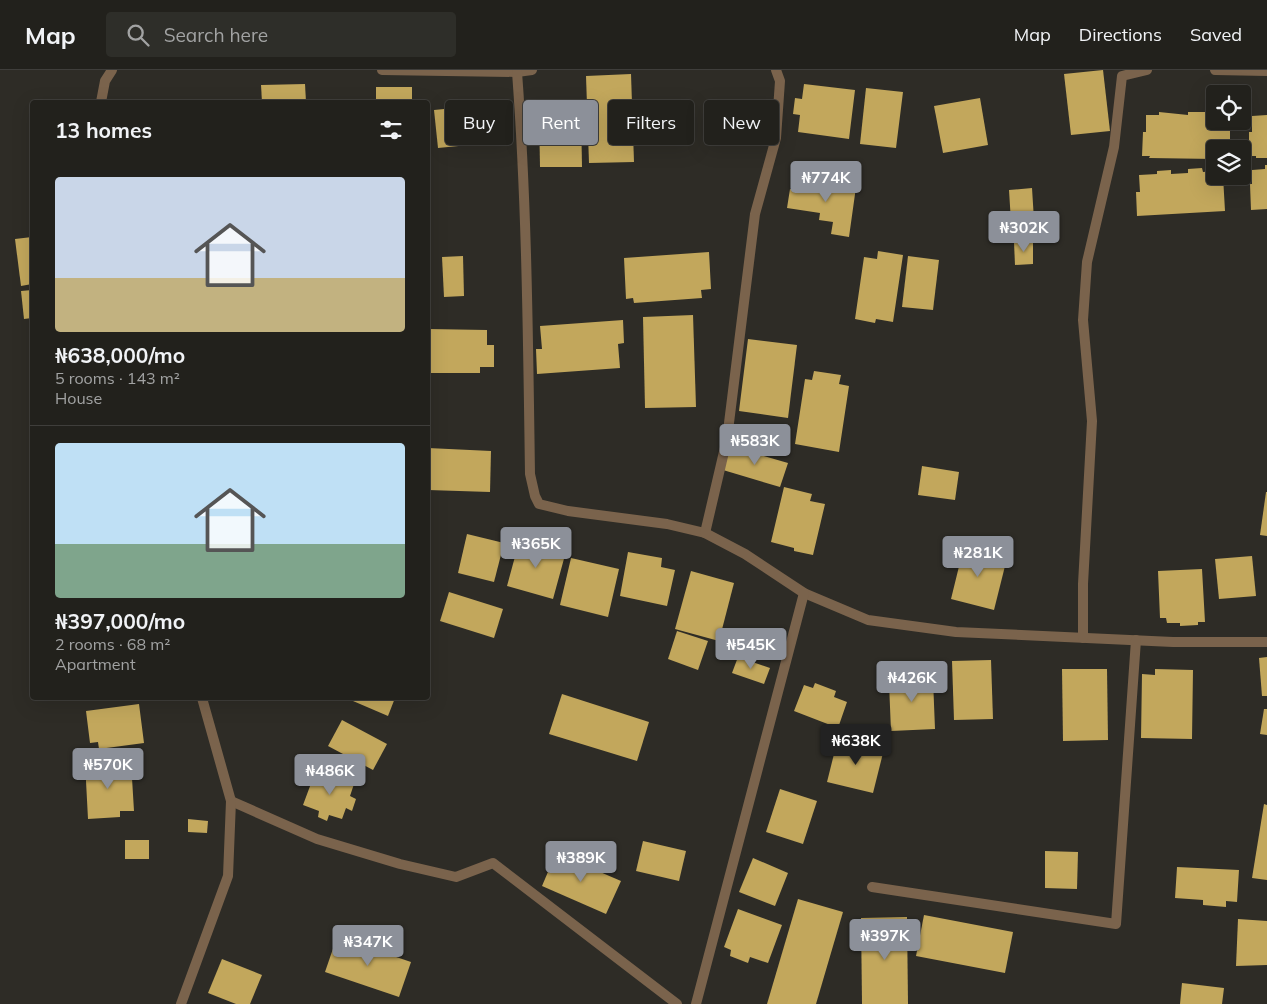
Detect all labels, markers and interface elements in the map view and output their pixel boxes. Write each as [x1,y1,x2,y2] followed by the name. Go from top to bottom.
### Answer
[106,12,456,57] search box
[25,20,76,50] text: Map
[124,21,152,49] icon: search
[164,23,268,47] text: Search here
[1014,23,1051,46] text: Map
[1079,23,1162,46] text: Directions
[1190,23,1242,46] text: Saved
[1206,85,1251,185] map controls
[1206,85,1251,130] button: locate
[445,100,513,145] chip: Buy
[523,100,598,145] chip: Rent
[608,100,694,145] chip: Filters
[704,100,779,145] chip: New
[377,116,405,144] icon: filters
[55,117,152,143] text: 13 homes
[1206,140,1251,185] button: layers
[791,160,861,203] pin: ₦774K
[801,167,851,187] text: ₦774K
[185,210,275,300] icon: home
[989,210,1059,253] pin: ₦302K
[999,217,1049,237] text: ₦302K
[55,342,185,368] text: ₦638,000/mo
[55,368,180,388] text: 5 rooms · 143 m²
[55,388,102,408] text: House
[720,424,790,466] pin: ₦583K
[730,430,780,450] text: ₦583K
[185,475,275,565] icon: home
[501,526,571,569] pin: ₦365K
[511,533,561,553] text: ₦365K
[943,536,1013,578] pin: ₦281K
[953,542,1003,562] text: ₦281K
[55,608,185,634] text: ₦397,000/mo
[716,628,786,670] pin: ₦545K
[55,634,170,654] text: 2 rooms · 68 m²
[726,634,776,654] text: ₦545K
[55,654,136,674] text: Apartment
[877,660,947,703] pin: ₦426K
[887,667,937,687] text: ₦426K
[821,724,891,766] pin: ₦638K
[831,730,881,750] text: ₦638K
[73,748,143,790] pin: ₦570K
[83,754,133,774] text: ₦570K
[295,754,365,796] pin: ₦486K
[305,760,355,780] text: ₦486K
[546,840,616,883] pin: ₦389K
[556,847,606,867] text: ₦389K
[850,918,920,961] pin: ₦397K
[333,924,403,967] pin: ₦347K
[860,925,910,945] text: ₦397K
[343,931,393,951] text: ₦347K

